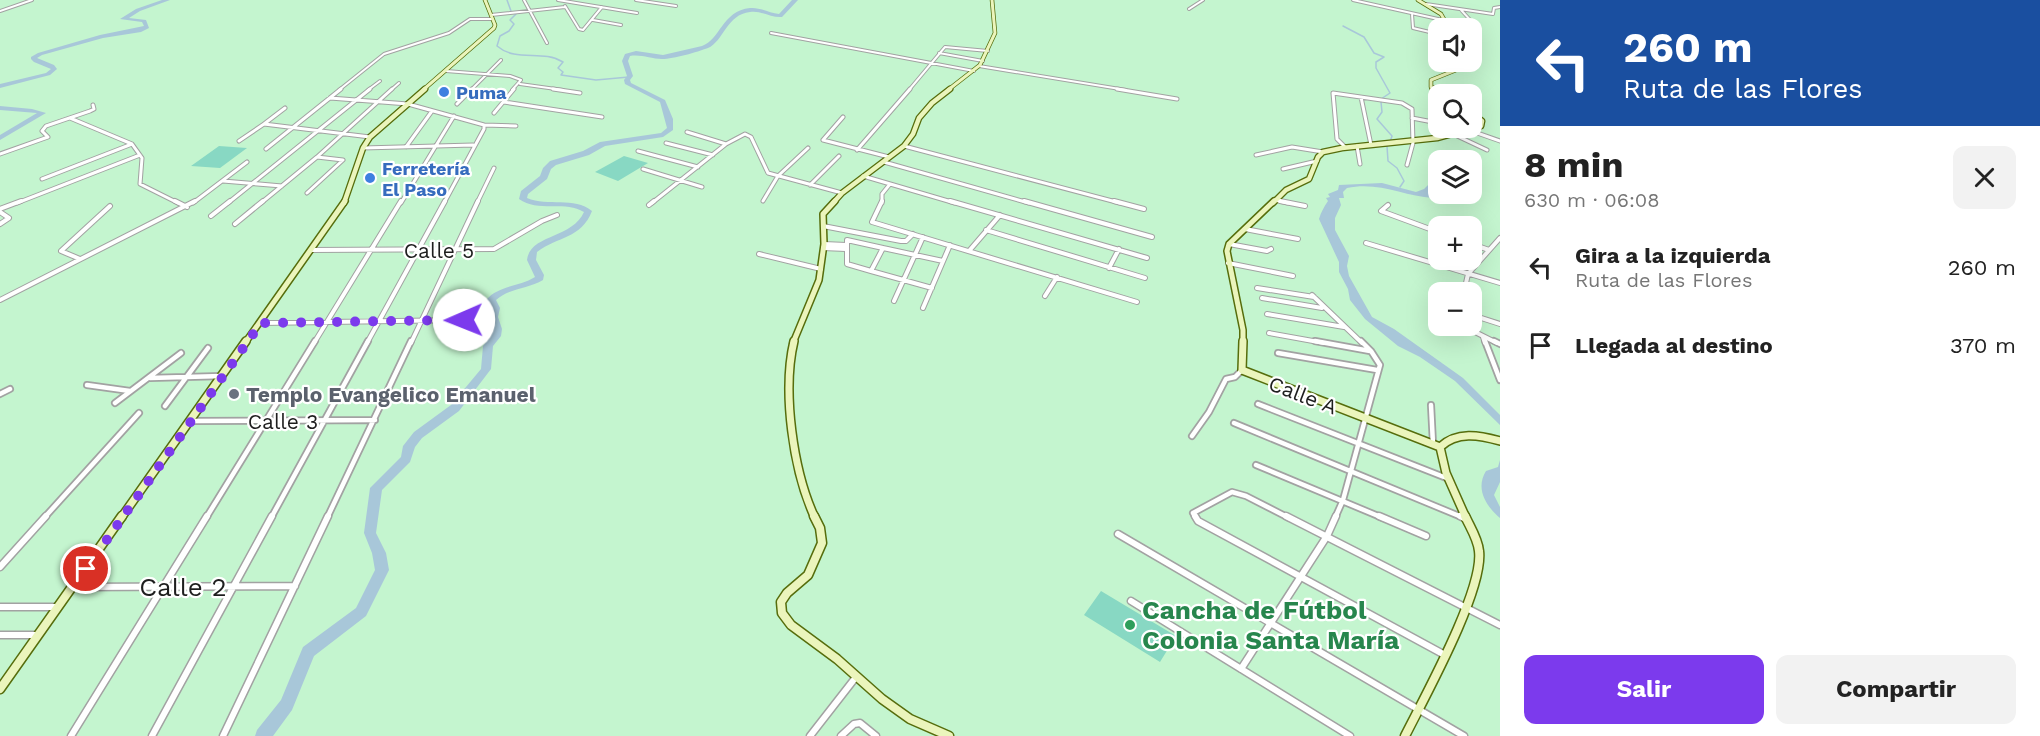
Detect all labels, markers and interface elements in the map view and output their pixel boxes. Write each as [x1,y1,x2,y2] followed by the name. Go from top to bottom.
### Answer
[1428,18,1482,336] map controls
[1428,18,1482,72] button: sound
[1623,23,1753,72] text: 260 m
[1524,24,1602,102] icon: left
[1623,73,1863,105] text: Ruta de las Flores
[456,82,507,103] place label: Puma
[1428,84,1482,138] button: search
[437,85,451,99] marker: Puma
[1524,144,1624,186] text: 8 min
[1953,146,2016,209] button: close
[1428,150,1482,204] button: layers
[382,158,470,200] place label: Ferretería El Paso
[363,171,377,185] marker: Ferretería El Paso
[1524,188,1660,212] text: 630 m · 06:08
[1428,216,1482,270] button: +
[404,238,474,263] street label: Calle 5
[1575,243,1771,268] text: Gira a la izquierda
[1524,251,1557,284] icon: left
[1948,255,2016,280] text: 260 m
[1575,268,1752,292] text: Ruta de las Flores
[1428,282,1482,336] button: −
[432,288,496,352] position arrow
[1524,329,1557,362] icon: arrive
[1575,333,1773,358] text: Llegada al destino
[1950,333,2016,358] text: 370 m
[1265,371,1341,420] street label: Calle A
[246,382,536,407] place label: Templo Evangelico Emanuel
[227,387,241,401] marker: Templo Evangelico Emanuel
[248,409,318,434] street label: Calle 3
[60,543,111,594] pin
[69,552,102,585] icon: arrive
[139,572,227,602] street label: Calle 2
[1142,595,1399,655] place label: Cancha de Fútbol Colonia Santa María
[1123,618,1137,632] marker: Cancha de Fútbol Colonia Santa María
[1524,655,1764,724] button: Salir
[1776,655,2016,724] button: Compartir

